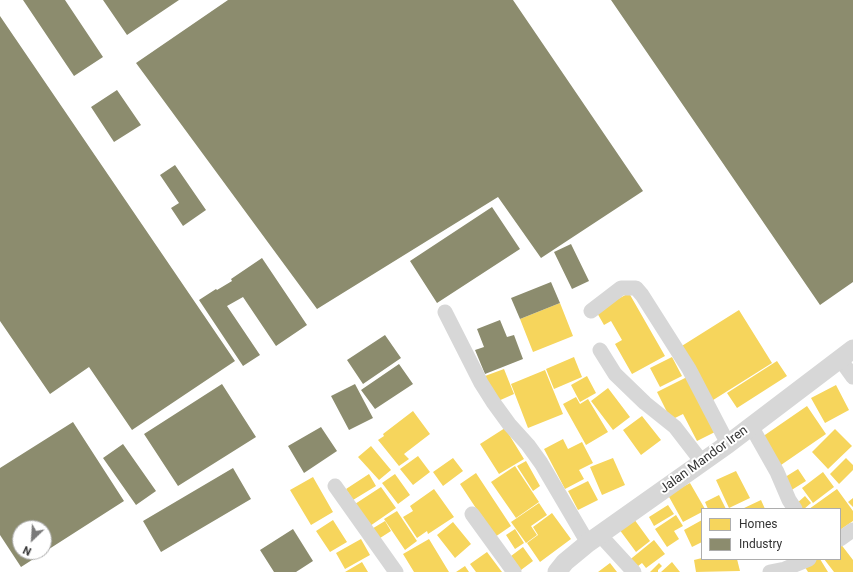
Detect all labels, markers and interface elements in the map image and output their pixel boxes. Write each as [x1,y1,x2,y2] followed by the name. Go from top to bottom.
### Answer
[657,423,751,497] street label: Jalan Mandor Iren
[701,508,841,560] legend
[739,517,777,531] text: Homes
[12,520,52,560] north arrow
[739,537,782,551] text: Industry
[21,543,33,558] text: N

